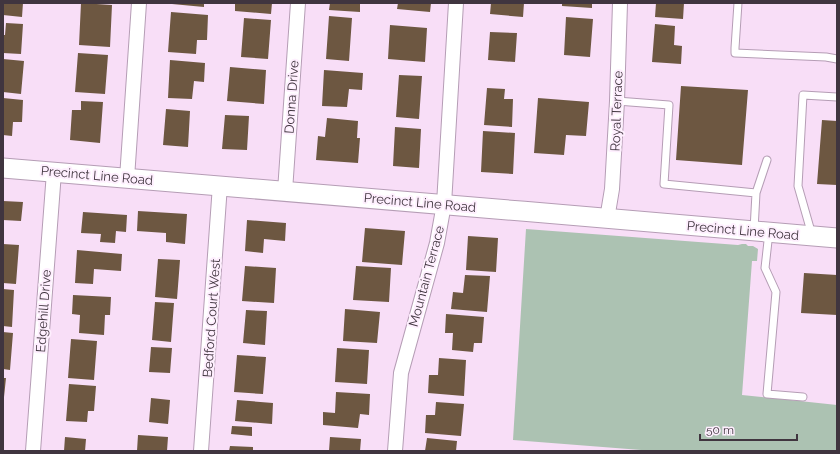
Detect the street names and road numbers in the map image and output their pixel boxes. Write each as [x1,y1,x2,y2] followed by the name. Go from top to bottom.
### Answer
[281,59,302,134] street label: Donna Drive
[608,70,625,152] street label: Royal Terrace
[40,163,154,188] street label: Precinct Line Road
[363,190,477,215] street label: Precinct Line Road
[686,218,800,243] street label: Precinct Line Road
[406,224,447,328] street label: Mountain Terrace
[200,257,223,378] street label: Bedford Court West
[33,269,54,353] street label: Edgehill Drive

